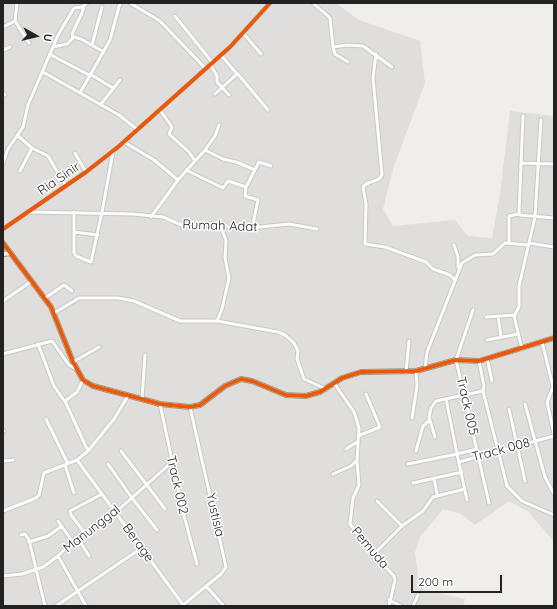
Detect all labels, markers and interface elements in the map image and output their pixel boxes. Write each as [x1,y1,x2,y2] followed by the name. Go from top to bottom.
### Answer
[16,16,56,56] north arrow
[40,33,55,42] text: U
[35,159,83,199] street label: Ria Sinir
[182,217,258,235] street label: Rumah Adat
[453,375,481,437] street label: Track 005
[470,435,532,465] street label: Track 008
[163,454,191,516] street label: Track 002
[202,492,228,538] street label: Yustisia
[60,502,124,556] street label: Manunggal
[119,521,157,565] street label: Berage
[348,524,392,572] street label: Pemuda
[413,567,504,593] scale bar
[418,574,453,589] text: 200 m

